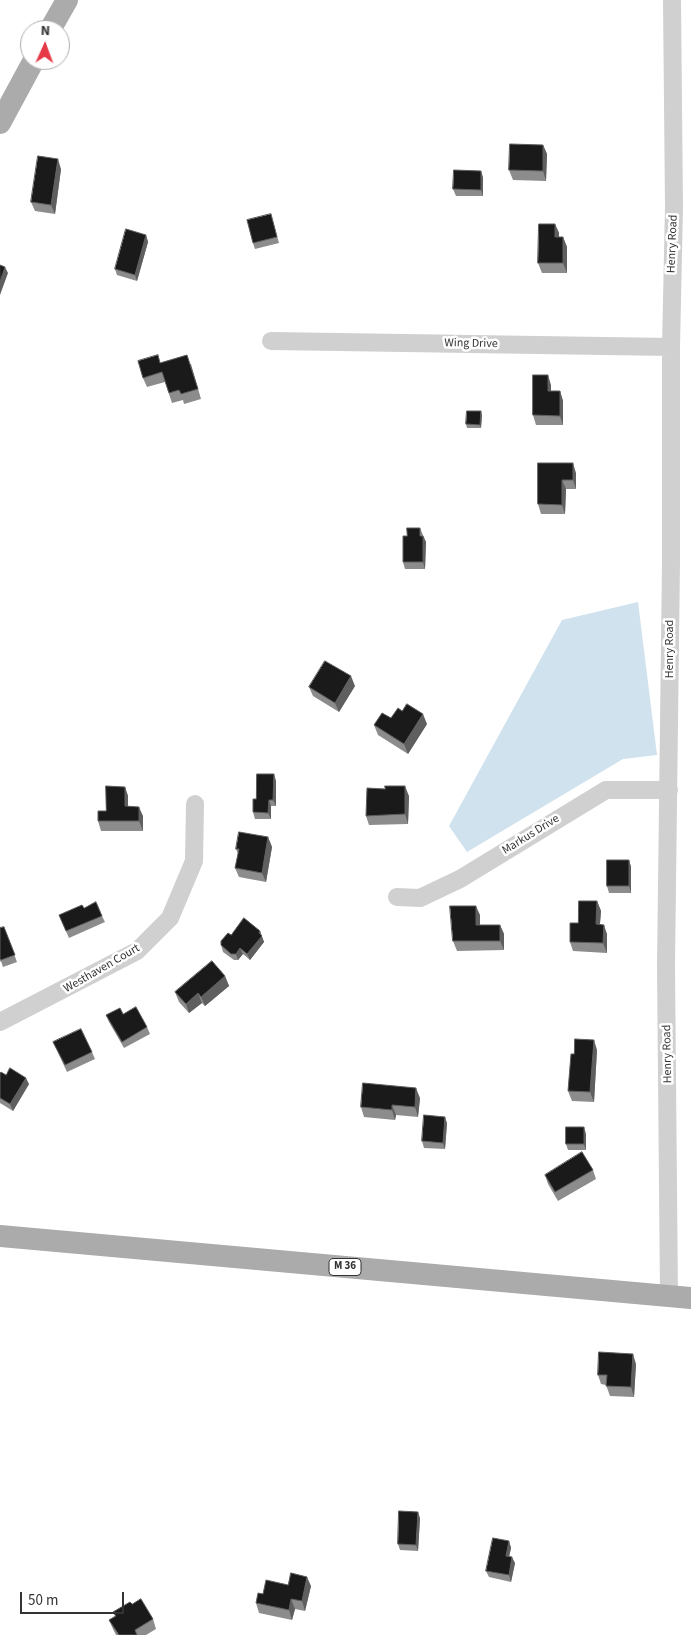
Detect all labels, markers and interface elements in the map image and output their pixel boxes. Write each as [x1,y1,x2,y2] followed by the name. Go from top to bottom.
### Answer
[20,20,70,70] north arrow
[40,21,50,41] text: N
[665,214,681,274] street label: Henry Road
[444,336,498,352] street label: Wing Drive
[663,620,677,678] street label: Henry Road
[500,812,562,858] street label: Markus Drive
[61,941,143,997] street label: Westhaven Court
[660,1025,676,1083] street label: Henry Road
[329,1258,361,1276] road number: M 36
[22,1582,126,1614] scale bar
[28,1590,58,1611] text: 50 m

